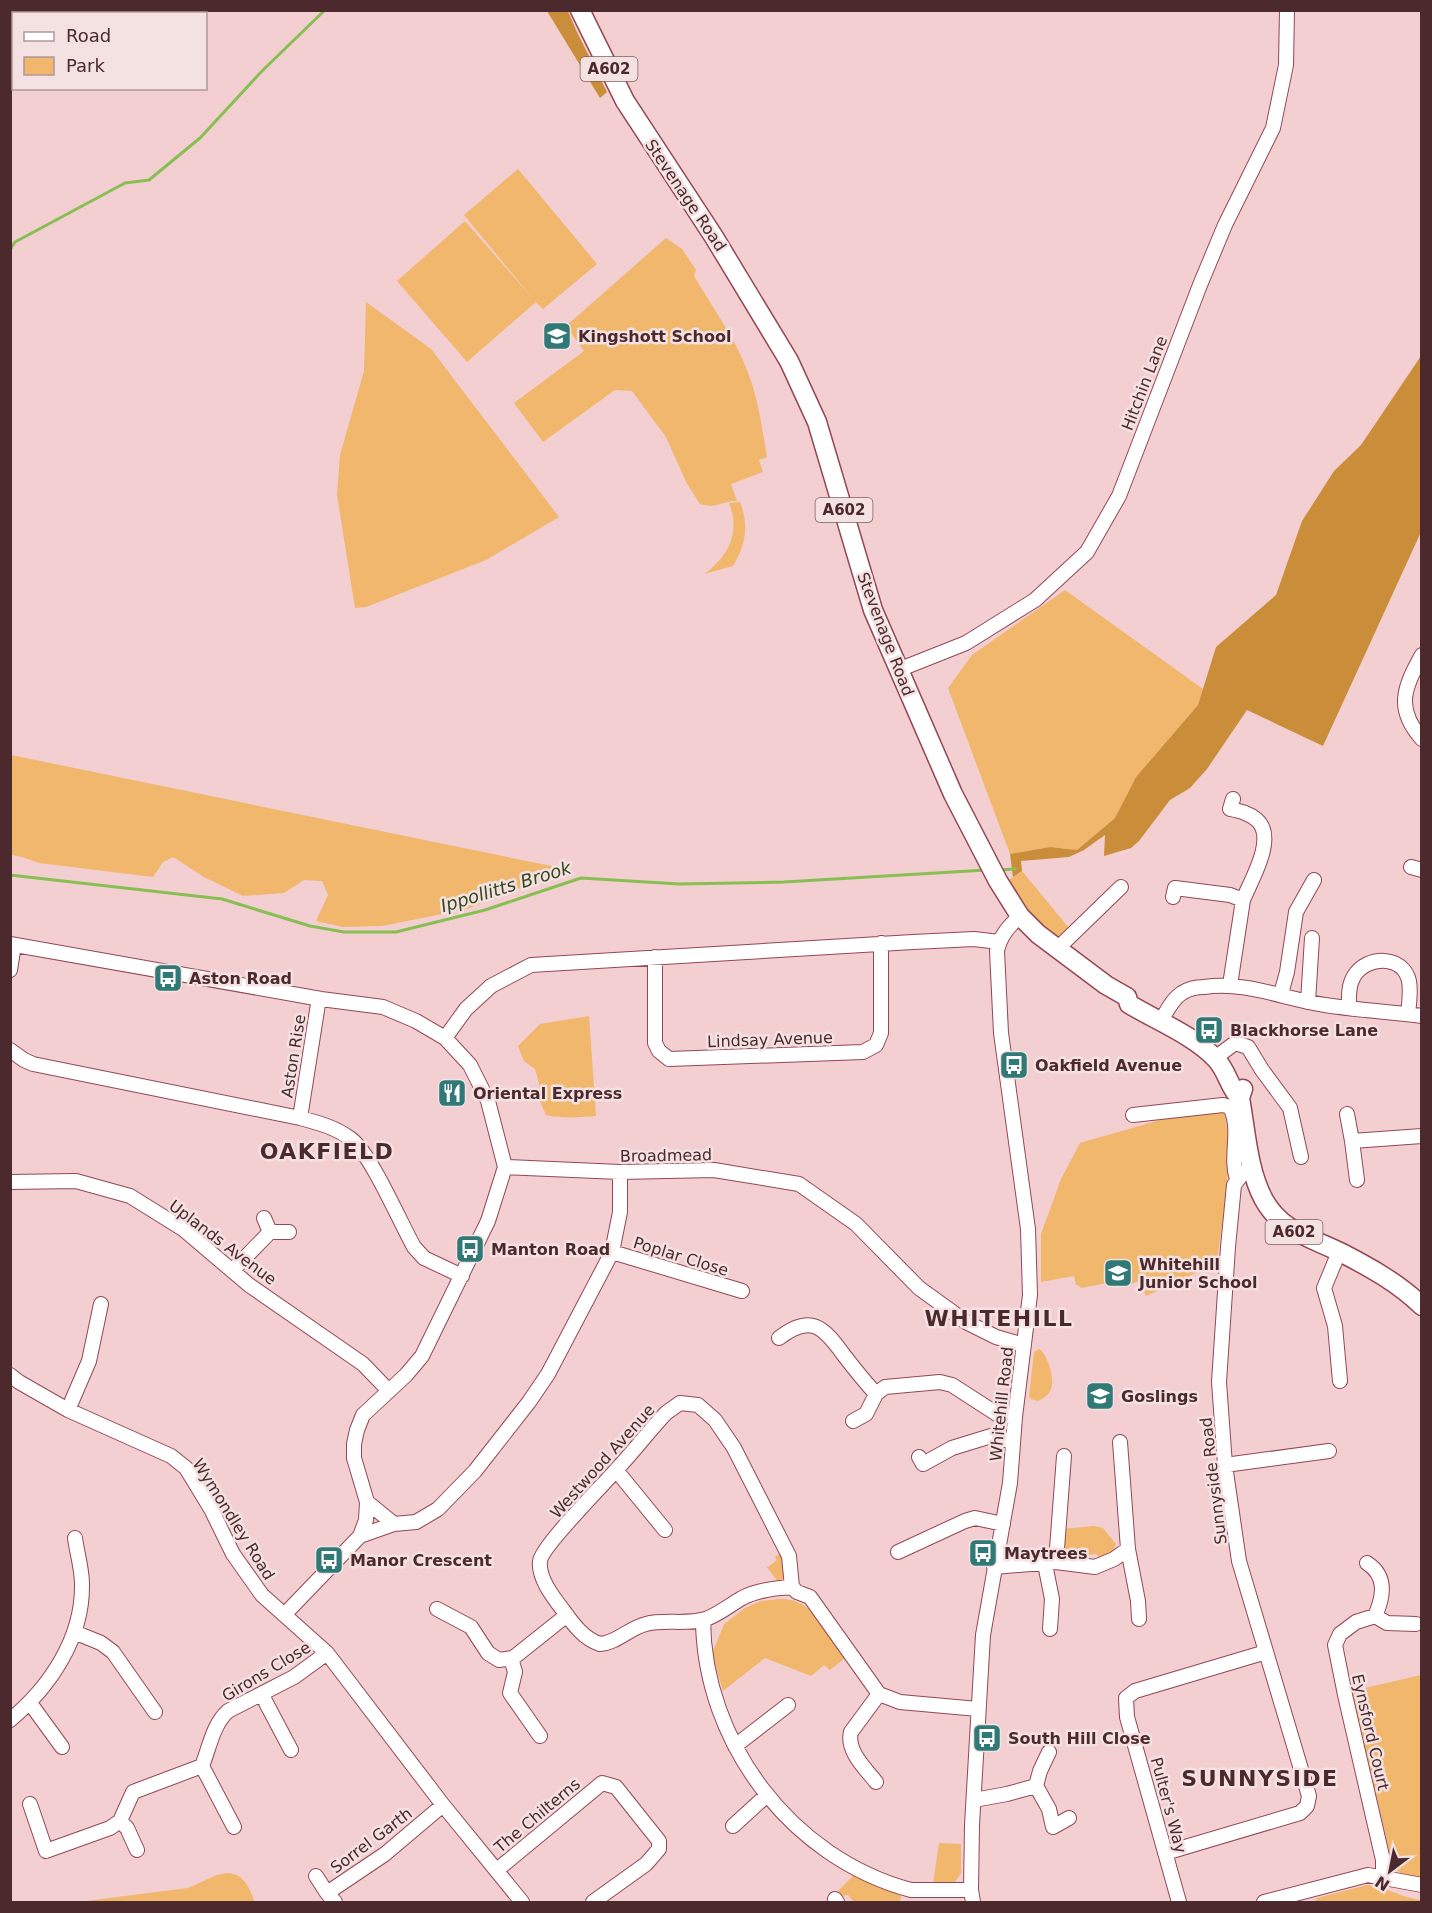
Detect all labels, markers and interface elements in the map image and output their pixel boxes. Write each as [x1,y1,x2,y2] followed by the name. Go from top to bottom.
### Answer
[12,12,207,90] legend
[66,25,111,46] text: Road
[66,55,105,76] text: Park
[580,57,638,81] road number: A602
[641,136,730,255] street label: Stevenage Road
[541,320,573,352] school or university icon: Kingshott School
[578,327,731,346] place label: Kingshott School
[1118,333,1171,433] street label: Hitchin Lane
[816,498,872,522] road number: A602
[853,570,918,699] street label: Stevenage Road
[438,856,575,916] water label: Ippollitts Brook
[152,962,184,994] bus stop icon: Aston Road
[189,969,292,988] place label: Aston Road
[278,1013,309,1099] street label: Aston Rise
[1193,1014,1225,1046] bus stop icon: Blackhorse Lane
[1230,1021,1378,1040] place label: Blackhorse Lane
[707,1028,833,1051] street label: Lindsay Avenue
[998,1049,1030,1081] bus stop icon: Oakfield Avenue
[1035,1056,1182,1075] place label: Oakfield Avenue
[436,1077,468,1109] restaurant icon: Oriental Express
[473,1084,622,1103] place label: Oriental Express
[260,1139,394,1164] district label: OAKFIELD
[620,1145,712,1166] street label: Broadmead
[165,1196,280,1289] street label: Uplands Avenue
[1266,1220,1322,1244] road number: A602
[454,1233,486,1265] bus stop icon: Manton Road
[631,1233,731,1280] street label: Poplar Close
[491,1240,610,1259] place label: Manton Road
[1138,1255,1258,1292] place label: Whitehill Junior School
[1102,1257,1134,1289] school or university icon: Whitehill Junior School
[924,1306,1074,1331] district label: WHITEHILL
[986,1346,1017,1462] street label: Whitehill Road
[1084,1380,1116,1412] school or university icon: Goslings
[1121,1387,1198,1406] place label: Goslings
[546,1400,659,1522] street label: Westwood Avenue
[1196,1416,1231,1546] street label: Sunnyside Road
[189,1455,279,1584] street label: Wymondley Road
[967,1537,999,1569] bus stop icon: Maytrees
[313,1544,345,1576] bus stop icon: Manor Crescent
[1004,1544,1087,1563] place label: Maytrees
[350,1551,492,1570] place label: Manor Crescent
[218,1638,314,1705] street label: Girons Close
[1348,1672,1393,1792] street label: Eynsford Court
[971,1722,1003,1754] bus stop icon: South Hill Close
[1008,1729,1151,1748] place label: South Hill Close
[1147,1755,1190,1855] street label: Pulter's Way
[1181,1766,1339,1791] district label: SUNNYSIDE
[490,1774,584,1857] street label: The Chilterns
[327,1804,416,1877] street label: Sorrel Garth
[1360,1841,1420,1901] north arrow
[1372,1872,1393,1895] text: N

